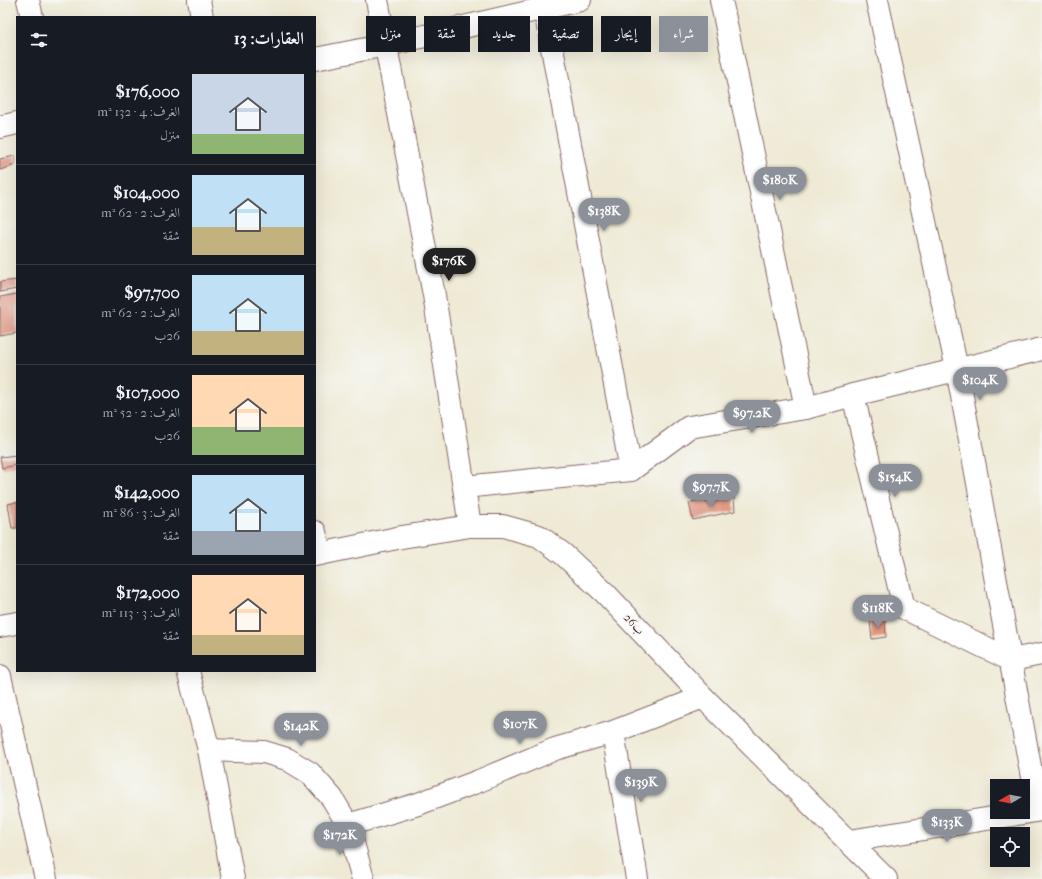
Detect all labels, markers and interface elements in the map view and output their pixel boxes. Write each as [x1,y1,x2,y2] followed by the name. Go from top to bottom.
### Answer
[366,16,416,52] chip: منزل
[424,16,470,52] chip: شقة
[478,16,530,52] chip: جديد
[538,16,593,52] chip: تصفية
[601,16,651,52] chip: إيجار
[659,16,708,52] chip: شراء
[234,28,304,48] text: العقارات: 13
[28,29,50,51] icon: filters
[116,81,180,101] text: $176,000
[224,90,272,138] icon: home
[97,104,180,119] text: الغرف: 4 · 132 m²
[160,127,180,142] text: منزل
[752,167,808,201] pin: $180K
[763,172,797,187] text: $180K
[113,182,180,202] text: $104,000
[224,191,272,239] icon: home
[576,198,632,232] pin: $138K
[587,203,621,218] text: $138K
[101,205,180,220] text: الغرف: 2 · 62 m²
[163,228,180,243] text: شقة
[421,248,477,282] pin: $176K
[432,253,466,268] text: $176K
[124,282,180,302] text: $97,700
[224,291,272,339] icon: home
[101,305,180,320] text: الغرف: 2 · 62 m²
[154,328,180,343] text: 26ب
[952,367,1008,401] pin: $104K
[962,372,998,387] text: $104K
[116,382,180,402] text: $107,000
[224,391,272,439] icon: home
[719,400,785,434] pin: $97.2K
[102,405,180,420] text: الغرف: 2 · 52 m²
[733,405,771,420] text: $97.2K
[154,428,180,443] text: 26ب
[867,464,923,498] pin: $154K
[878,469,912,484] text: $154K
[678,474,744,508] pin: $97.7K
[692,479,730,494] text: $97.7K
[114,482,180,502] text: $142,000
[224,491,272,539] icon: home
[103,505,180,520] text: الغرف: 3 · 86 m²
[163,528,180,543] text: شقة
[116,582,180,602] text: $172,000
[224,591,272,639] icon: home
[850,595,906,629] pin: $118K
[862,600,894,615] text: $118K
[102,605,180,620] text: الغرف: 3 · 113 m²
[620,611,647,638] street label: 26ب
[163,628,180,643] text: شقة
[492,711,548,745] pin: $107K
[273,713,329,747] pin: $142K
[503,716,537,731] text: $107K
[283,718,319,733] text: $142K
[613,769,669,803] pin: $139K
[624,774,658,789] text: $139K
[990,779,1030,819] north arrow
[990,779,1030,867] map controls
[919,809,975,843] pin: $133K
[931,814,963,829] text: $133K
[312,822,368,856] pin: $172K
[323,827,357,842] text: $172K
[990,827,1030,867] button: locate

